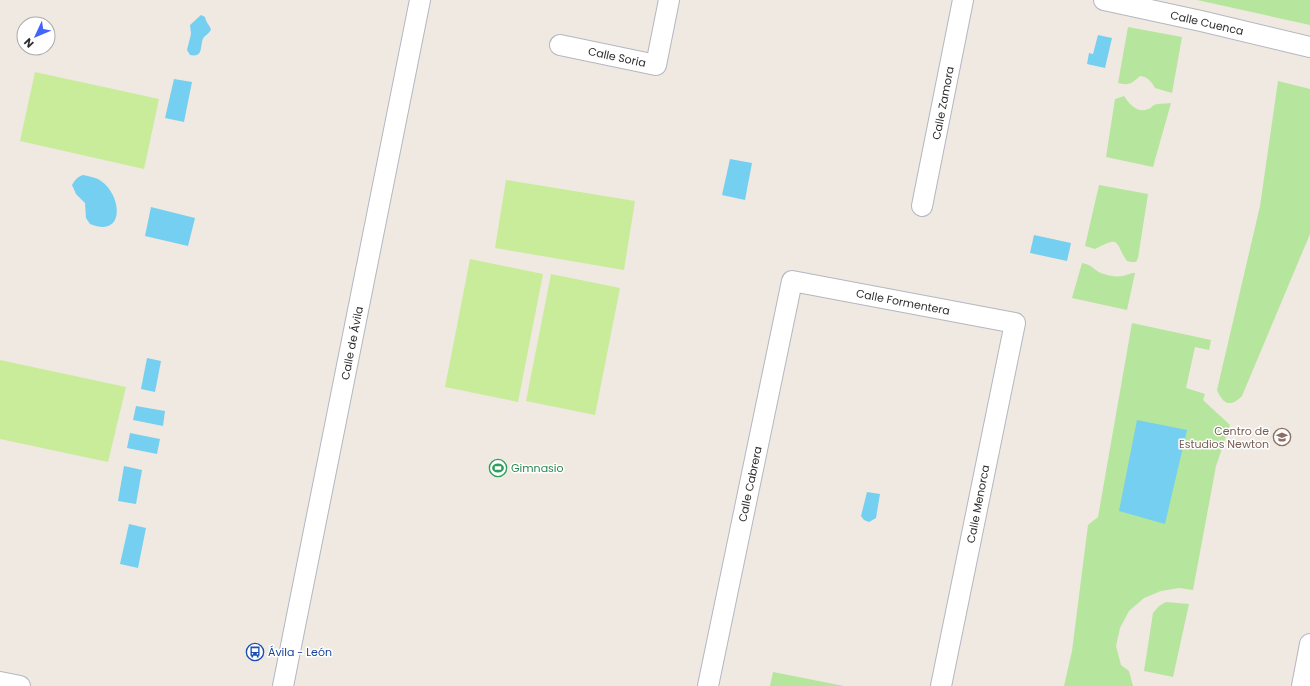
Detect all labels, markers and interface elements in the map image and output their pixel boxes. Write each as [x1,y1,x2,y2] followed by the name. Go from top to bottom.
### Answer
[1169,7,1245,39] street label: Calle Cuenca
[16,16,56,56] north arrow
[20,34,37,51] text: N
[587,43,647,71] street label: Calle Soria
[928,65,958,141] street label: Calle Zamora
[855,285,951,319] street label: Calle Formentera
[337,305,367,381] street label: Calle de Ávila
[1179,423,1269,452] place label: Centro de Estudios Newton
[1272,427,1292,447] school or university icon: Centro de Estudios Newton
[734,445,766,523] street label: Calle Cabrera
[488,458,508,478] sports icon: Gimnasio
[511,460,564,476] place label: Gimnasio
[963,463,993,545] street label: Calle Menorca
[245,642,265,662] bus stop icon: Ávila - León
[268,644,332,660] place label: Ávila - León

